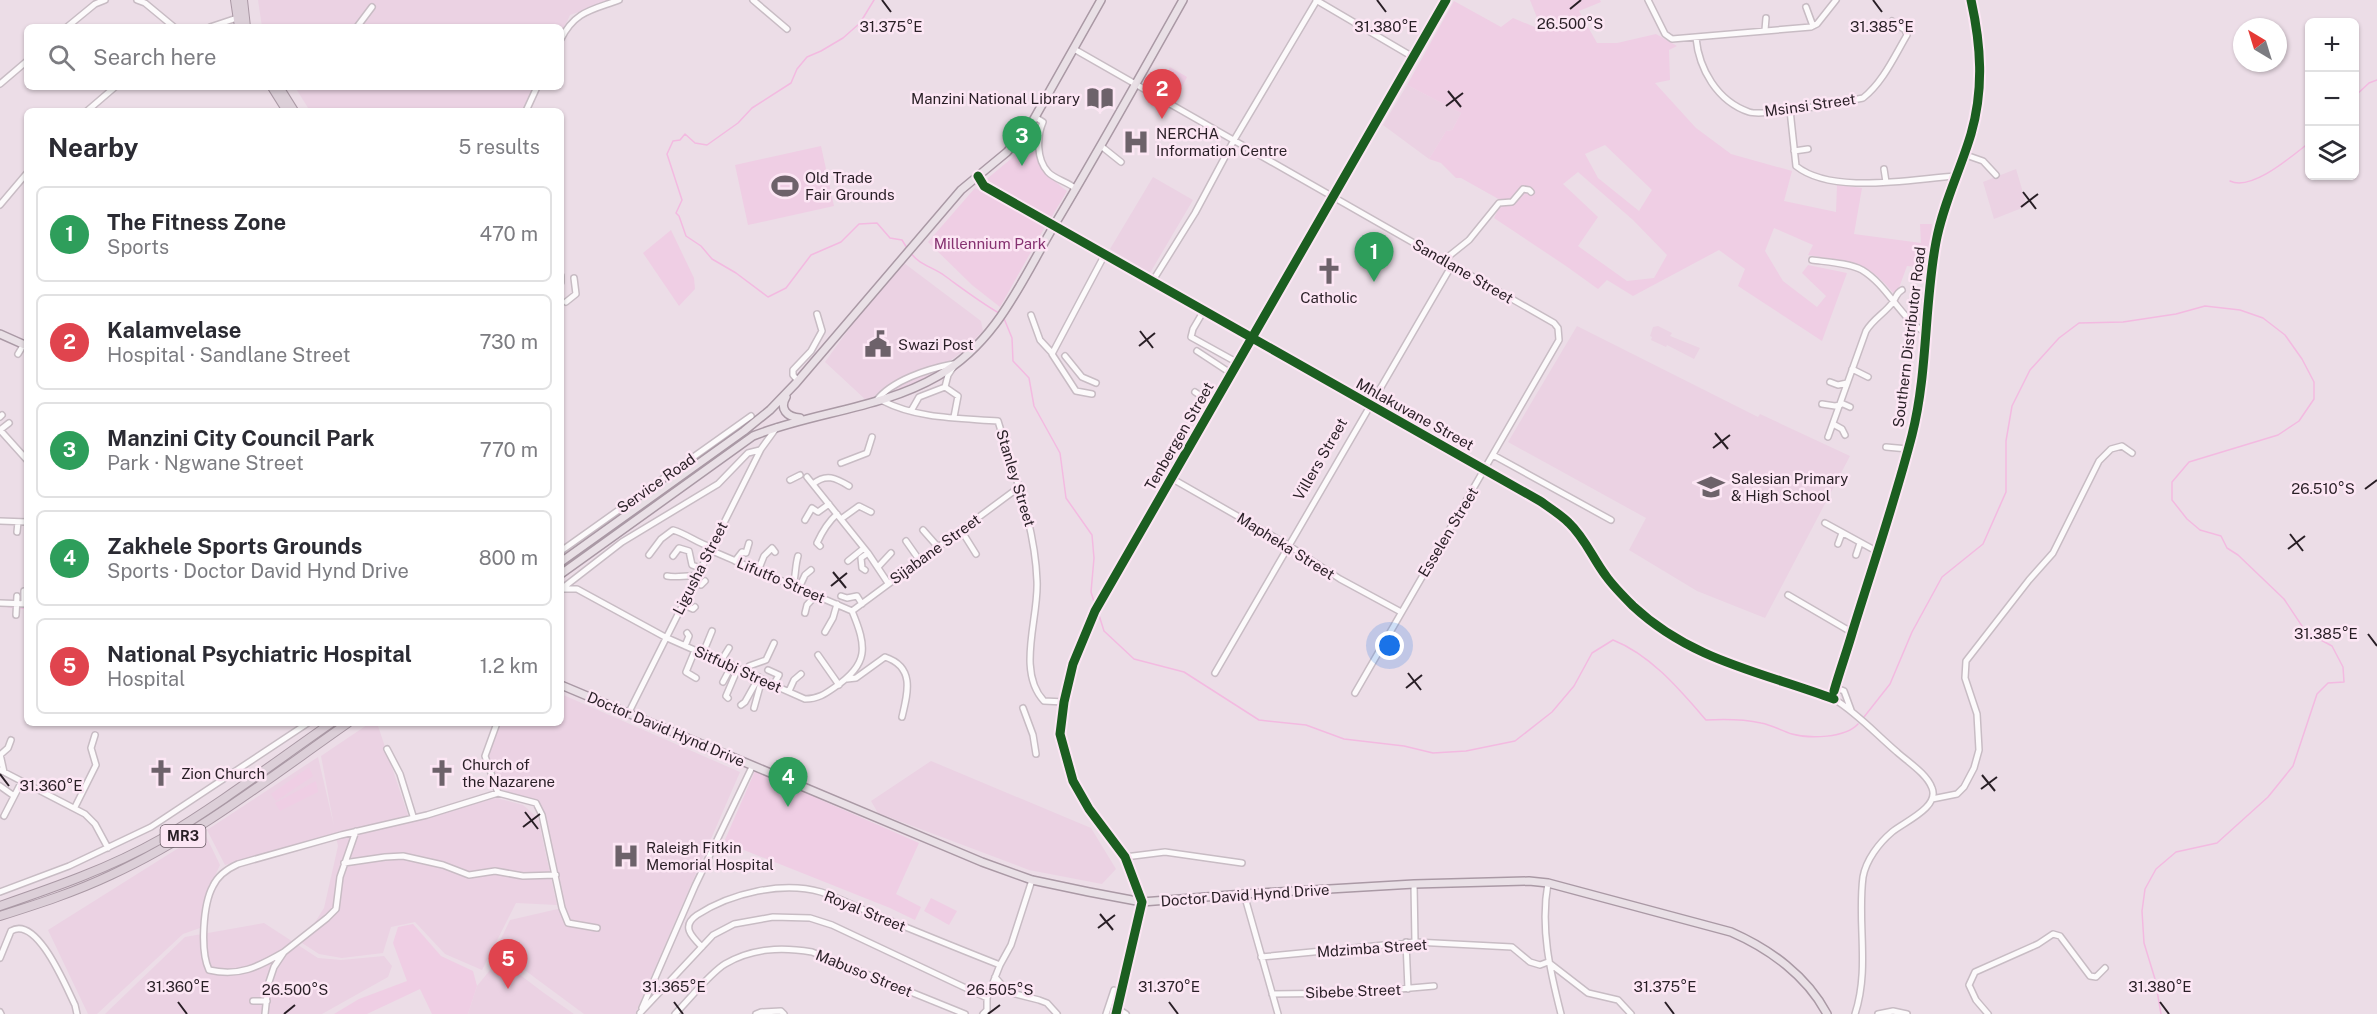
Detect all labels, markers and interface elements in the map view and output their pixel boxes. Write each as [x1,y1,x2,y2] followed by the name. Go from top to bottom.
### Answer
[1537,15,1603,32] text: 26.500°S
[860,18,922,35] text: 31.375°E
[1354,18,1418,35] text: 31.380°E
[1850,18,1914,35] text: 31.385°E
[2233,18,2287,72] north arrow
[2305,18,2359,180] map controls
[2305,18,2359,72] button: +
[24,24,564,90] search box
[45,41,78,74] icon: search
[93,44,217,70] text: Search here
[1142,70,1182,119] pin: 2
[2305,72,2359,126] button: −
[1085,83,1115,113] library icon: Manzini National Library
[911,90,1080,107] place label: Manzini National Library
[1763,90,1857,120] street label: Msinsi Street
[1002,116,1042,166] pin: 3
[1156,125,1287,159] place label: NERCHA Information Centre
[2305,126,2359,180] button: layers
[1121,127,1151,157] hospital icon: NERCHA Information Centre
[48,132,138,163] text: Nearby
[458,135,540,159] text: 5 results
[805,169,895,203] place label: Old Trade Fair Grounds
[770,171,800,201] sports icon: Old Trade Fair Grounds
[107,209,286,235] text: The Fitness Zone
[65,222,74,246] text: 1
[479,222,538,246] text: 470 m
[1354,232,1394,282] pin: 1
[107,235,169,259] text: Sports
[934,235,1046,252] park label: Millennium Park
[1410,235,1516,307] street label: Sandlane Street
[1889,246,1929,428] street label: Southern Distributor Road
[1314,256,1344,286] church icon: Catholic
[1300,289,1358,306] place label: Catholic
[107,317,241,343] text: Kalamvelase
[863,329,893,359] public building icon: Swazi Post
[63,330,76,354] text: 2
[480,330,538,354] text: 730 m
[898,336,974,353] place label: Swazi Post
[107,343,350,367] text: Hospital · Sandlane Street
[1353,375,1477,453] street label: Mhlakuvane Street
[1141,379,1217,493] street label: Tenbergen Street
[1290,415,1350,503] street label: Villers Street
[107,425,374,451] text: Manzini City Council Park
[993,427,1039,529] street label: Stanley Street
[63,438,76,462] text: 3
[480,438,538,462] text: 770 m
[614,450,698,516] street label: Service Road
[107,451,304,475] text: Park · Ngwane Street
[1731,470,1848,504] place label: Salesian Primary & High School
[1696,472,1726,502] school or university icon: Salesian Primary & High School
[2291,480,2355,497] text: 26.510°S
[1415,484,1482,580] street label: Esselen Street
[1234,509,1338,583] street label: Mapheka Street
[886,510,984,588] street label: Sijabane Street
[669,518,731,617] street label: Ligusha Street
[107,533,362,559] text: Zakhele Sports Grounds
[63,546,76,570] text: 4
[479,546,538,570] text: 800 m
[734,554,828,606] street label: Lifutfo Street
[107,559,409,583] text: Sports · Doctor David Hynd Drive
[2294,625,2358,642] text: 31.385°E
[1375,631,1404,660] your location
[107,641,412,667] text: National Psychiatric Hospital
[692,642,784,696] street label: Sitfubi Street
[63,654,76,678] text: 5
[480,654,538,678] text: 1.2 km
[107,667,185,691] text: Hospital
[585,688,747,770] street label: Doctor David Hynd Drive
[462,756,555,790] place label: Church of the Nazarene
[146,758,176,788] church icon: Zion Church
[427,758,457,788] church icon: Church of the Nazarene
[768,758,808,807] pin: 4
[181,765,265,782] place label: Zion Church
[20,777,82,794] text: 31.360°E
[160,825,206,847] road number: MR3
[646,839,774,873] place label: Raleigh Fitkin Memorial Hospital
[611,841,641,871] hospital icon: Raleigh Fitkin Memorial Hospital
[1160,881,1330,909] street label: Doctor David Hynd Drive
[822,887,908,935] street label: Royal Street
[1316,936,1428,960] street label: Mdzimba Street
[488,940,528,989] pin: 5
[813,946,915,1000] street label: Mabuso Street
[147,978,209,995] text: 31.360°E
[642,978,706,995] text: 31.365°E
[1138,978,1200,995] text: 31.370°E
[1634,978,1696,995] text: 31.375°E
[2128,978,2192,995] text: 31.380°E
[262,981,328,998] text: 26.500°S
[966,981,1034,998] text: 26.505°S
[1305,981,1401,1001] street label: Sibebe Street

